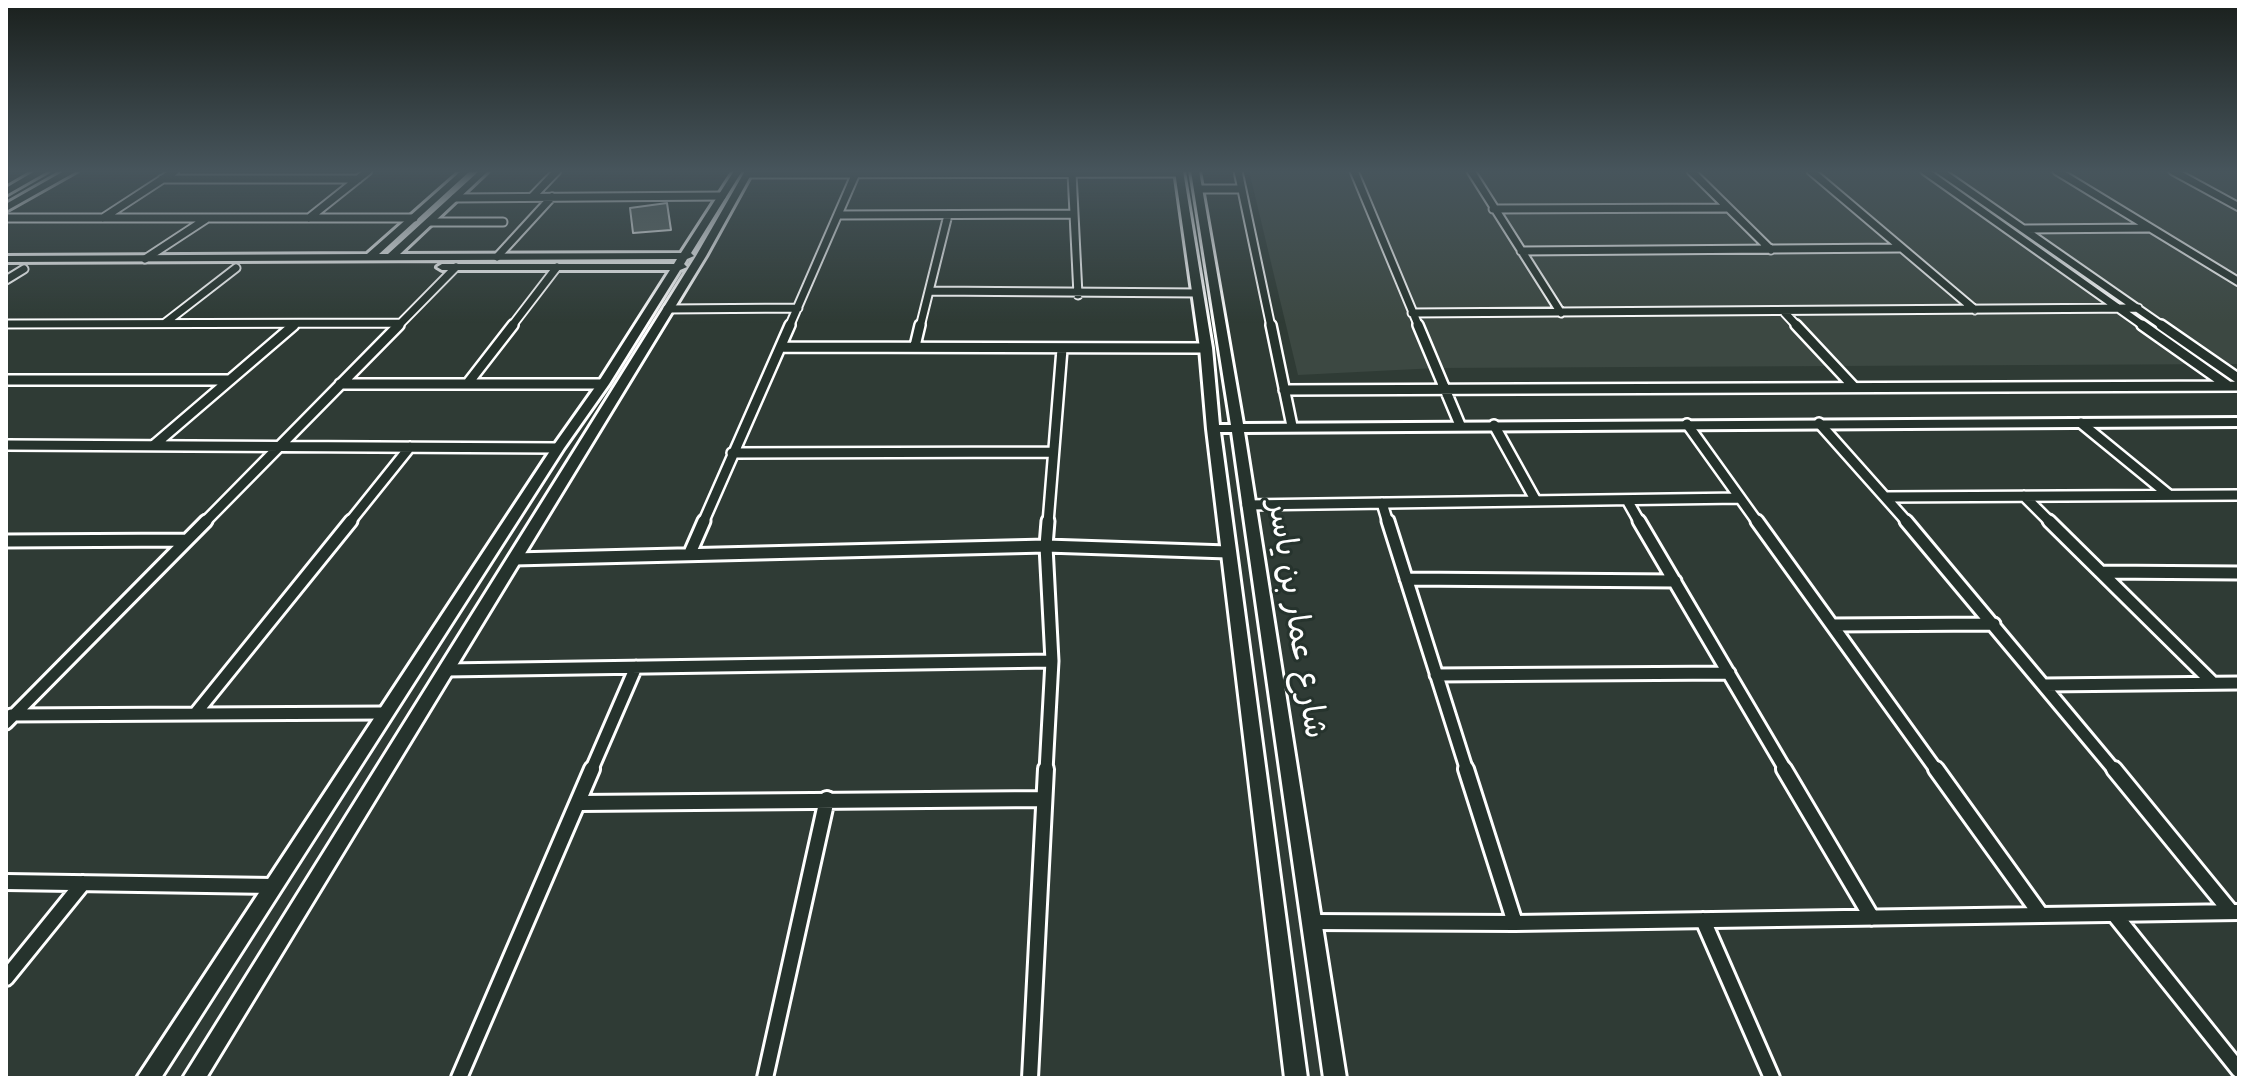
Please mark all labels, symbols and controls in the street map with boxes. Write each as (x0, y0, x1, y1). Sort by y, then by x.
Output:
street label: شارع عمار بن ياسر (1255, 498, 1331, 742)

